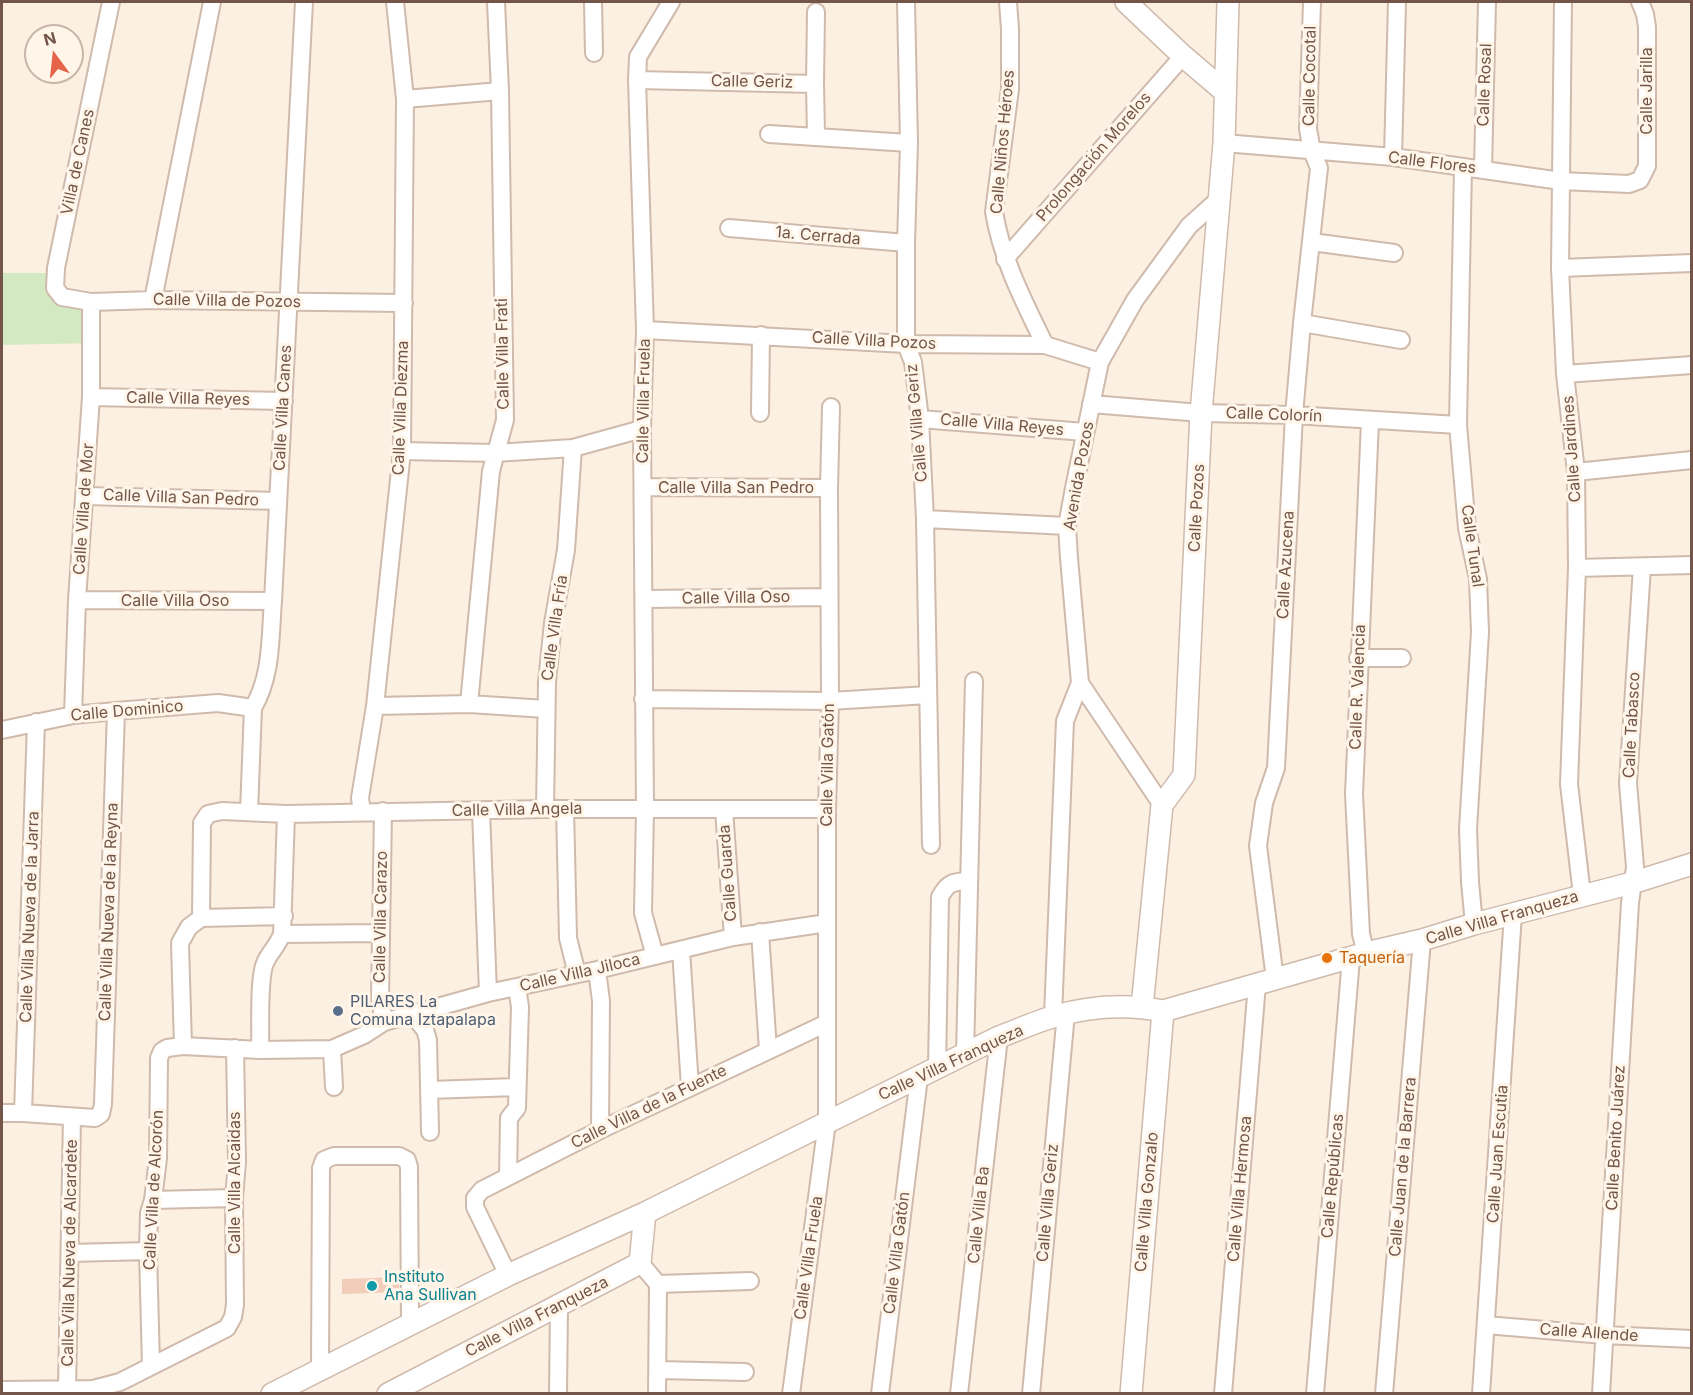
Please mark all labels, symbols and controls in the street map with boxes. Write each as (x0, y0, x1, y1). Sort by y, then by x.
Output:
north arrow (24, 24, 84, 84)
street label: Calle Cocotal (1300, 26, 1320, 126)
text: N (41, 27, 58, 50)
street label: Calle Rosal (1474, 43, 1496, 127)
street label: Calle Jarilla (1637, 47, 1657, 135)
street label: Calle Niños Héroes (987, 69, 1019, 215)
street label: Calle Geriz (711, 72, 793, 92)
street label: Prolongación Morelos (1033, 88, 1155, 226)
street label: Villa de Canes (57, 107, 99, 217)
street label: Calle Flores (1387, 148, 1477, 178)
street label: 1a. Cerrada (774, 223, 862, 249)
street label: Calle Villa de Pozos (153, 290, 301, 312)
street label: Calle Villa Frati (492, 298, 514, 410)
street label: Calle Villa Pozos (811, 328, 937, 354)
street label: Calle Villa Fruela (633, 338, 655, 464)
street label: Calle Villa Diezma (389, 340, 413, 476)
street label: Calle Villa Canes (270, 344, 296, 472)
street label: Calle Villa Geriz (902, 363, 932, 483)
street label: Calle Villa Reyes (126, 388, 250, 410)
street label: Calle Jardines (1559, 395, 1585, 503)
street label: Calle Colorín (1225, 404, 1323, 426)
street label: Calle Villa Reyes (939, 410, 1065, 440)
street label: Avenida Pozos (1060, 420, 1098, 532)
street label: Calle Villa de Mor (70, 442, 98, 576)
street label: Calle Pozos (1185, 463, 1209, 553)
street label: Calle Villa San Pedro (658, 478, 814, 498)
street label: Calle Villa San Pedro (103, 486, 259, 510)
street label: Calle Tunal (1457, 503, 1487, 589)
street label: Calle Azucena (1274, 510, 1298, 620)
street label: Calle Villa Fría (538, 574, 572, 682)
street label: Calle Villa Oso (682, 587, 790, 609)
street label: Calle Villa Oso (121, 591, 229, 611)
street label: Calle R. Valencia (1346, 624, 1370, 750)
street label: Calle Tabasco (1620, 671, 1644, 779)
street label: Calle Dominico (70, 696, 184, 726)
street label: Calle Villa Gatón (817, 703, 839, 827)
street label: Calle Villa Angela (451, 799, 583, 821)
street label: Calle Villa Nueva de la Reyna (96, 802, 122, 1022)
street label: Calle Villa Nueva de la Jarra (17, 811, 43, 1023)
street label: Calle Guarda (715, 824, 741, 922)
street label: Calle Villa Carazo (370, 851, 392, 983)
street label: Calle Villa Franqueza (1423, 887, 1581, 949)
place label: Taquería (1339, 948, 1405, 968)
street label: Calle Villa Jiloca (518, 950, 642, 996)
marker: Taquería (1320, 951, 1334, 965)
place label: PILARES La Comuna Iztapalapa (350, 992, 496, 1030)
marker: PILARES La Comuna Iztapalapa (331, 1004, 345, 1018)
street label: Calle Villa Franqueza (875, 1021, 1027, 1105)
street label: Calle Villa de la Fuente (568, 1061, 730, 1153)
street label: Calle Benito Juárez (1603, 1065, 1629, 1211)
street label: Calle Juan de la Barrera (1386, 1076, 1420, 1258)
street label: Calle Juan Escutia (1484, 1084, 1512, 1224)
street label: Calle Villa de Alcorón (140, 1109, 168, 1271)
street label: Calle Villa Alcaidas (225, 1112, 245, 1254)
street label: Calle Repúblicas (1318, 1113, 1348, 1239)
street label: Calle Villa Hermosa (1224, 1115, 1256, 1263)
street label: Calle Villa Gonzalo (1131, 1131, 1163, 1273)
street label: Calle Villa Nueva de Alcardete (58, 1139, 82, 1367)
street label: Calle Villa Geriz (1033, 1143, 1063, 1263)
street label: Calle Villa Ba (964, 1165, 994, 1265)
street label: Calle Villa Gatón (880, 1191, 914, 1315)
street label: Calle Villa Fruela (791, 1195, 827, 1321)
place label: Instituto Ana Sullivan (384, 1267, 477, 1305)
street label: Calle Villa Franqueza (462, 1273, 612, 1361)
marker: Instituto Ana Sullivan (365, 1279, 379, 1293)
street label: Calle Allende (1539, 1320, 1639, 1346)

